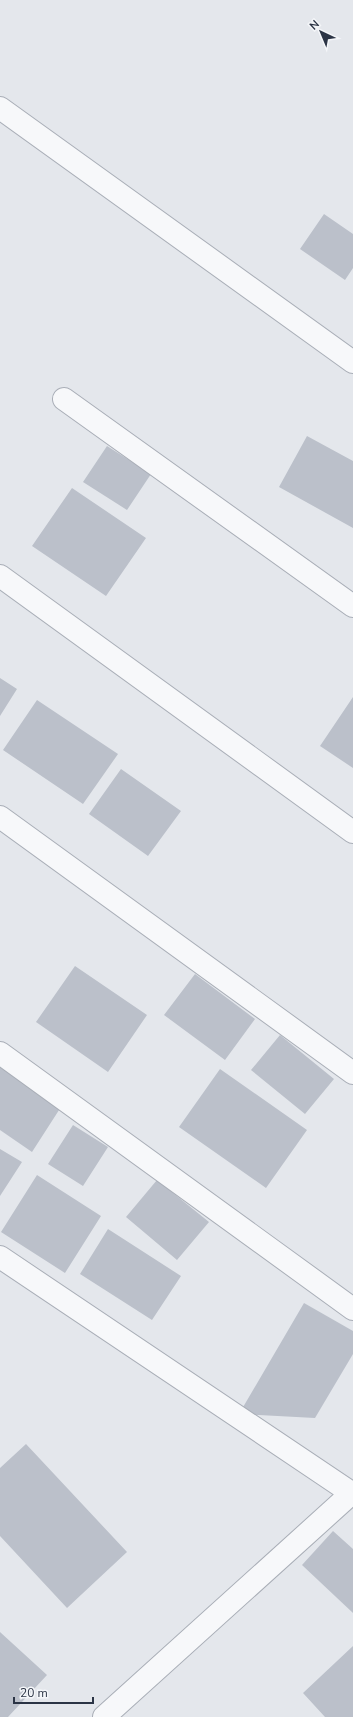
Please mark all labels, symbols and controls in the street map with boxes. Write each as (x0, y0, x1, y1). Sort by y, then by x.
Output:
north arrow (301, 12, 341, 52)
text: N (306, 17, 323, 33)
scale bar (14, 1679, 93, 1705)
text: 20 m (20, 1685, 48, 1701)

